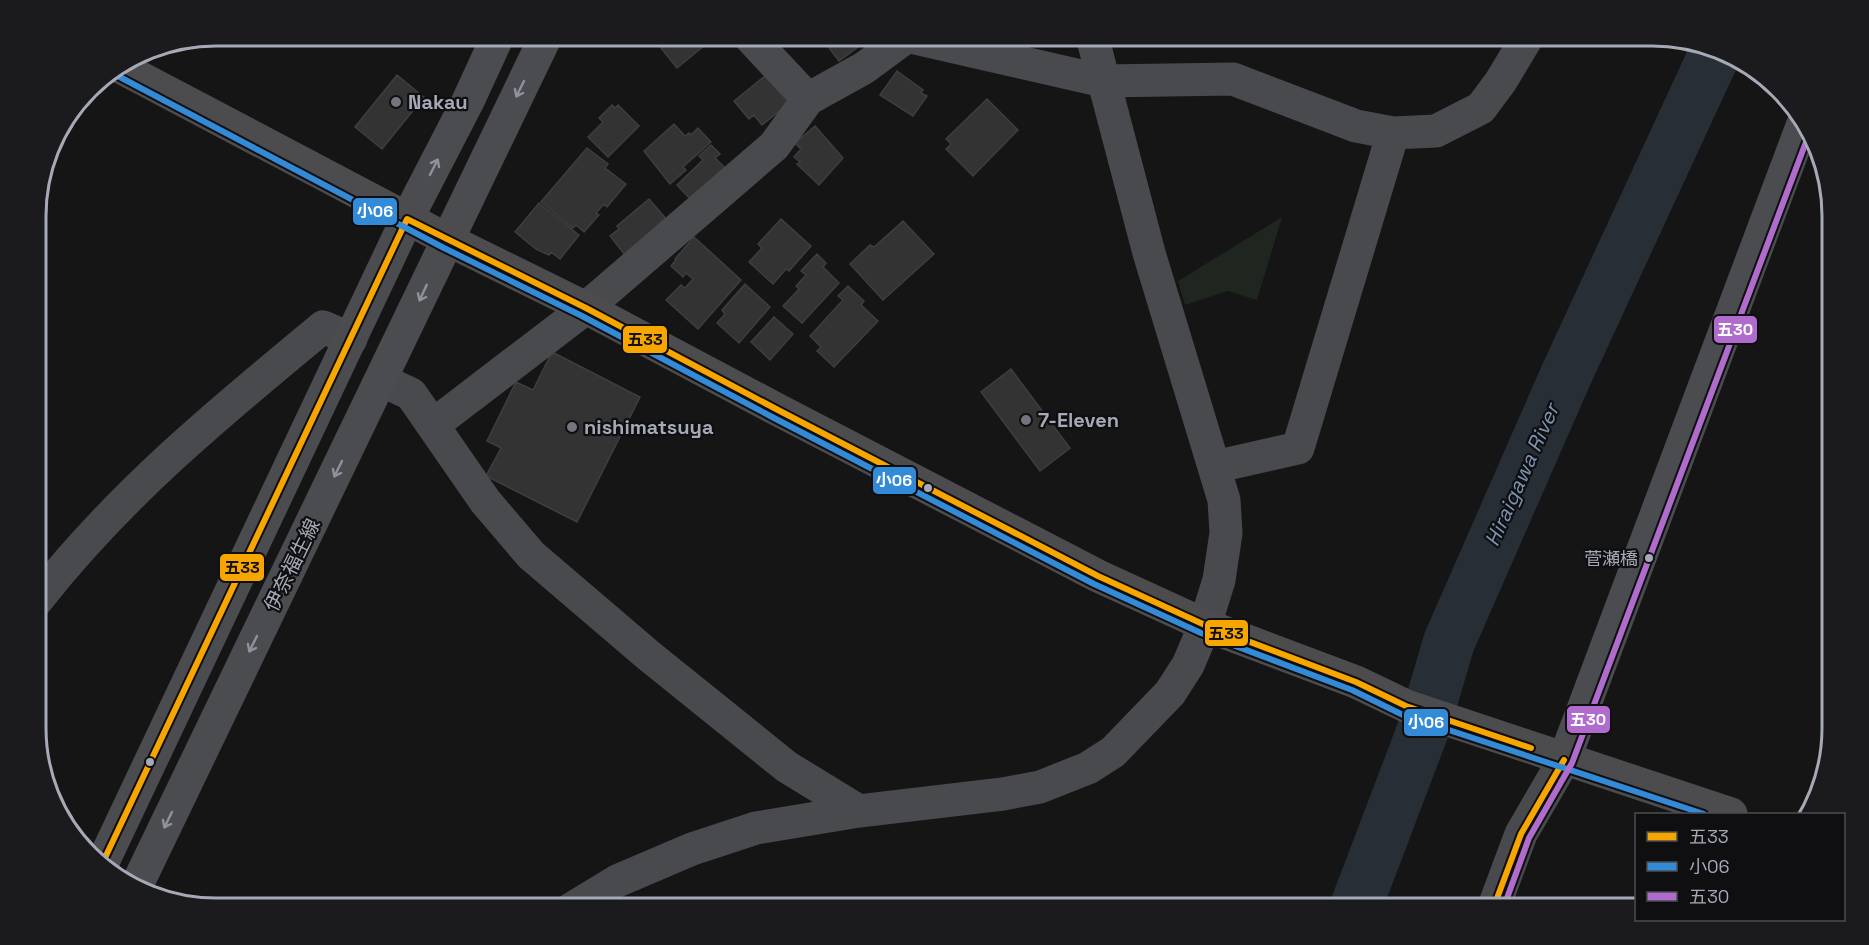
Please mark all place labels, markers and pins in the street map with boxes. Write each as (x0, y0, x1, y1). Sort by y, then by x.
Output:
place label: Nakau (408, 89, 468, 115)
marker: Nakau (389, 95, 403, 109)
place label: 7-Eleven (1038, 407, 1119, 433)
marker: 7-Eleven (1019, 413, 1033, 427)
place label: nishimatsuya (584, 414, 714, 440)
marker: nishimatsuya (565, 420, 579, 434)
unlabelled marker (922, 482, 934, 494)
place label: 菅瀬橋 (1584, 547, 1638, 570)
marker: 菅瀬橋 (1643, 552, 1655, 564)
unlabelled marker (144, 756, 156, 768)

